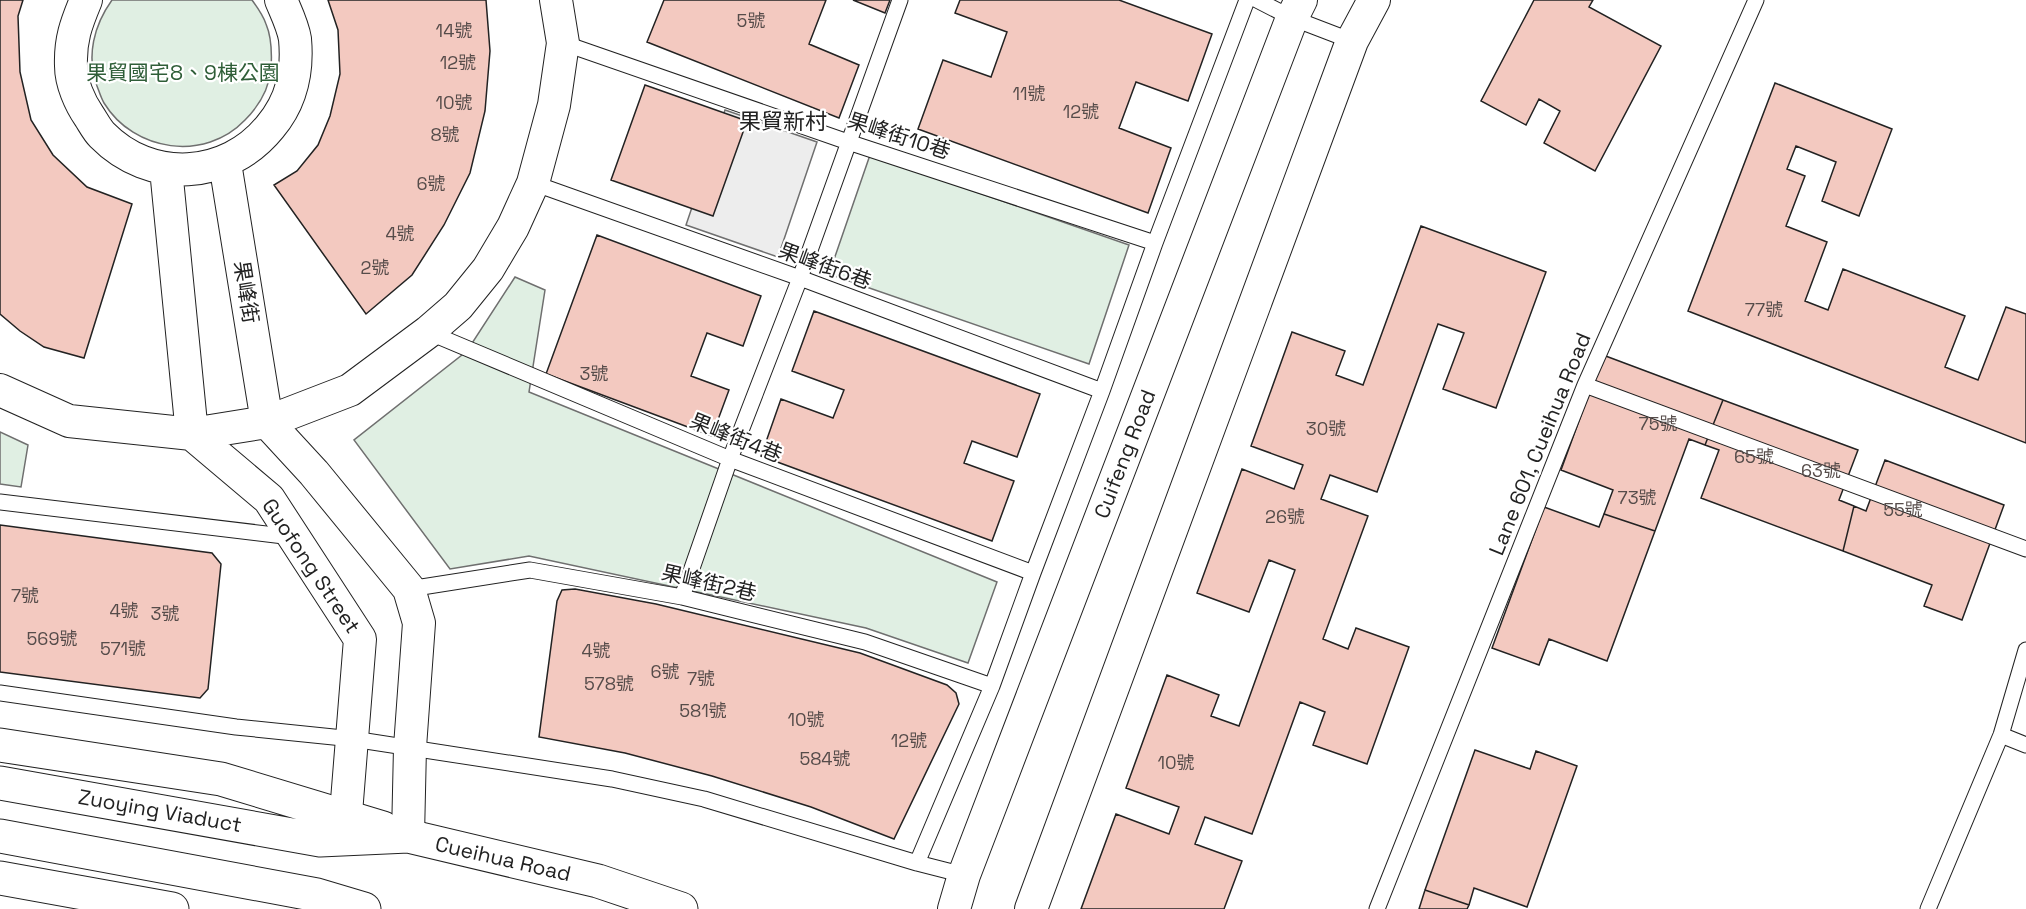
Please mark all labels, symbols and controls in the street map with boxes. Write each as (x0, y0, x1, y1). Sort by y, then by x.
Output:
house number: 5號 (737, 9, 765, 32)
house number: 14號 (436, 19, 472, 42)
house number: 12號 (440, 51, 476, 74)
park label: 果貿國宅8、9棟公園 (86, 59, 280, 86)
house number: 11號 (1012, 82, 1046, 105)
house number: 10號 (435, 91, 473, 114)
house number: 12號 (1063, 100, 1099, 123)
street label: 果峰街10巷 (844, 106, 954, 165)
district label: 果貿新村 (739, 107, 827, 135)
house number: 8號 (430, 123, 460, 146)
house number: 6號 (416, 172, 446, 195)
house number: 4號 (385, 222, 415, 245)
street label: 果峰街6巷 (775, 236, 875, 295)
house number: 2號 (361, 256, 389, 279)
street label: 果峰街 (228, 259, 265, 325)
house number: 77號 (1745, 298, 1783, 321)
street label: Lane 601, Cueihua Road (1482, 329, 1597, 559)
house number: 3號 (580, 362, 608, 385)
street label: Cuifeng Road (1088, 385, 1162, 522)
street label: 果峰街4巷 (686, 407, 786, 468)
house number: 75號 (1639, 412, 1677, 435)
house number: 30號 (1306, 417, 1346, 440)
house number: 65號 (1734, 445, 1774, 468)
house number: 63號 (1801, 459, 1841, 482)
house number: 73號 (1617, 486, 1657, 509)
street label: Guofong Street (256, 493, 366, 638)
house number: 55號 (1883, 498, 1923, 521)
house number: 26號 (1265, 505, 1305, 528)
street label: 果峰街2巷 (659, 558, 759, 607)
house number: 7號 (11, 584, 39, 607)
house number: 4號 (109, 599, 139, 622)
house number: 3號 (151, 602, 179, 625)
house number: 569號 (27, 627, 77, 650)
house number: 571號 (100, 637, 146, 660)
house number: 4號 (581, 639, 611, 662)
house number: 6號 (650, 660, 680, 683)
house number: 7號 (687, 667, 715, 690)
house number: 578號 (584, 672, 634, 695)
house number: 581號 (679, 699, 727, 722)
house number: 10號 (787, 708, 825, 731)
house number: 12號 (891, 729, 927, 752)
house number: 584號 (799, 747, 851, 770)
house number: 10號 (1157, 751, 1195, 774)
street label: Zuoying Viaduct (76, 783, 244, 838)
street label: Cueihua Road (433, 830, 574, 887)

